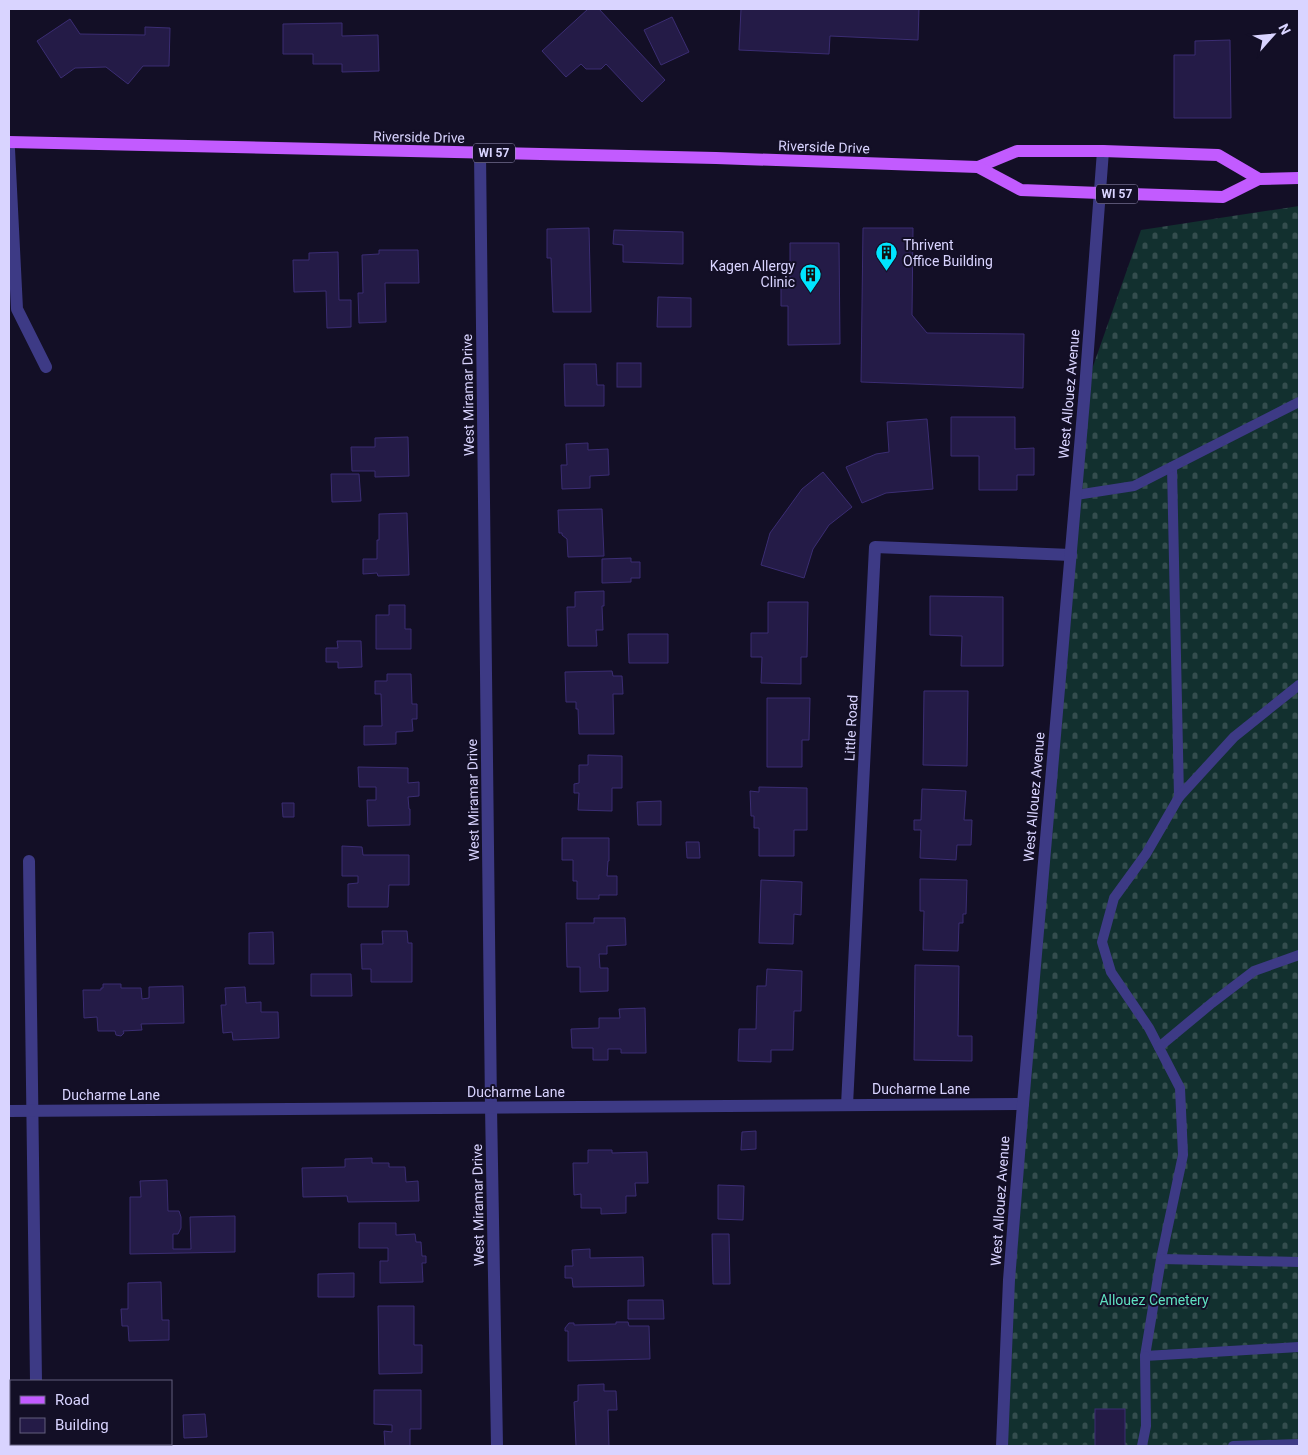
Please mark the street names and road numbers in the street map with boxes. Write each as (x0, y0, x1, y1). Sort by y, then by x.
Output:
street label: Riverside Drive (373, 128, 465, 146)
street label: Riverside Drive (778, 137, 870, 157)
road number: WI 57 (473, 144, 515, 162)
road number: WI 57 (1096, 184, 1138, 203)
street label: West Allouez Avenue (1055, 328, 1083, 460)
street label: West Miramar Drive (459, 334, 477, 456)
street label: Little Road (841, 694, 861, 762)
street label: West Allouez Avenue (1020, 731, 1048, 863)
street label: West Miramar Drive (464, 739, 482, 861)
street label: Ducharme Lane (872, 1081, 970, 1097)
street label: Ducharme Lane (467, 1084, 565, 1100)
street label: Ducharme Lane (62, 1087, 160, 1103)
street label: West Allouez Avenue (987, 1136, 1013, 1266)
street label: West Miramar Drive (469, 1144, 487, 1266)

